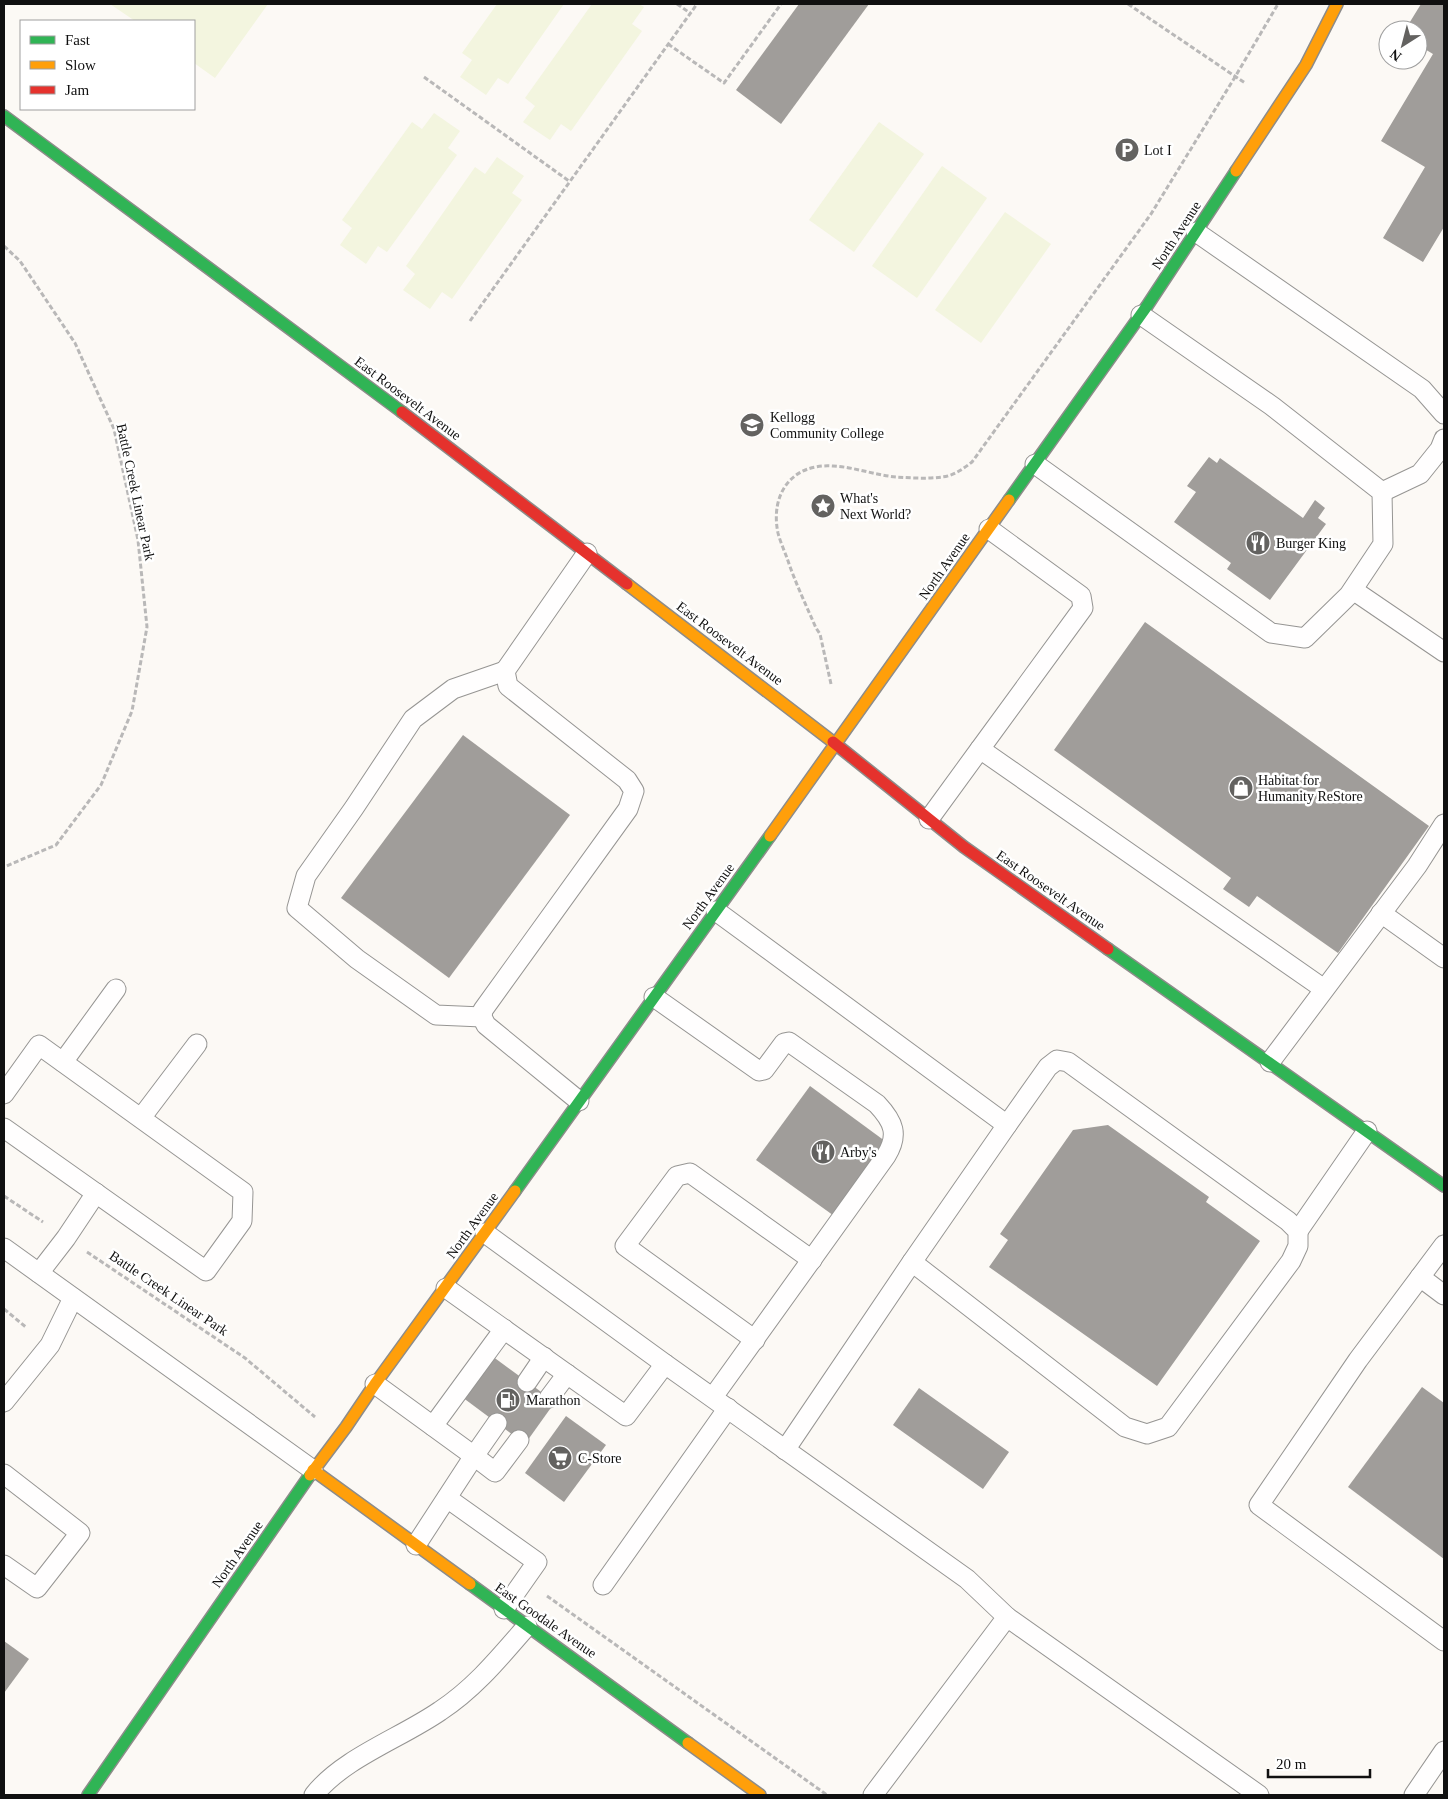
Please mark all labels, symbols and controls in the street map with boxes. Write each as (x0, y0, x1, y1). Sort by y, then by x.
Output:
legend (20, 20, 195, 110)
north arrow (1378, 20, 1428, 70)
text: Fast (65, 32, 91, 48)
text: N (1387, 46, 1404, 64)
text: Slow (65, 57, 96, 73)
text: Jam (65, 82, 89, 98)
parking icon: Lot I (1114, 137, 1140, 163)
place label: Lot I (1144, 143, 1172, 158)
street label: North Avenue (1149, 199, 1204, 272)
street label: East Roosevelt Avenue (352, 354, 464, 443)
place label: Kellogg Community College (770, 410, 884, 441)
school or university icon: Kellogg Community College (739, 412, 765, 438)
street label: Battle Creek Linear Park (114, 422, 157, 562)
place label: What's Next World? (840, 491, 911, 522)
place icon: What's Next World? (810, 493, 836, 519)
street label: North Avenue (916, 530, 973, 602)
restaurant icon: Burger King (1245, 530, 1271, 556)
place label: Burger King (1276, 536, 1346, 551)
street label: East Roosevelt Avenue (674, 599, 786, 688)
place label: Habitat for Humanity ReStore (1258, 773, 1363, 804)
shop icon: Habitat for Humanity ReStore (1228, 775, 1254, 801)
street label: East Roosevelt Avenue (994, 847, 1108, 933)
street label: North Avenue (679, 860, 737, 932)
restaurant icon: Arby's (810, 1139, 836, 1165)
place label: Arby's (840, 1145, 877, 1160)
street label: North Avenue (443, 1189, 501, 1261)
street label: Battle Creek Linear Park (107, 1248, 231, 1339)
fuel station icon: Marathon (495, 1387, 521, 1413)
place label: Marathon (526, 1393, 580, 1408)
supermarket icon: C-Store (547, 1445, 573, 1471)
place label: C-Store (578, 1451, 622, 1466)
street label: North Avenue (209, 1518, 266, 1590)
street label: East Goodale Avenue (492, 1580, 599, 1661)
scale bar (1268, 1746, 1370, 1778)
text: 20 m (1276, 1756, 1307, 1772)

